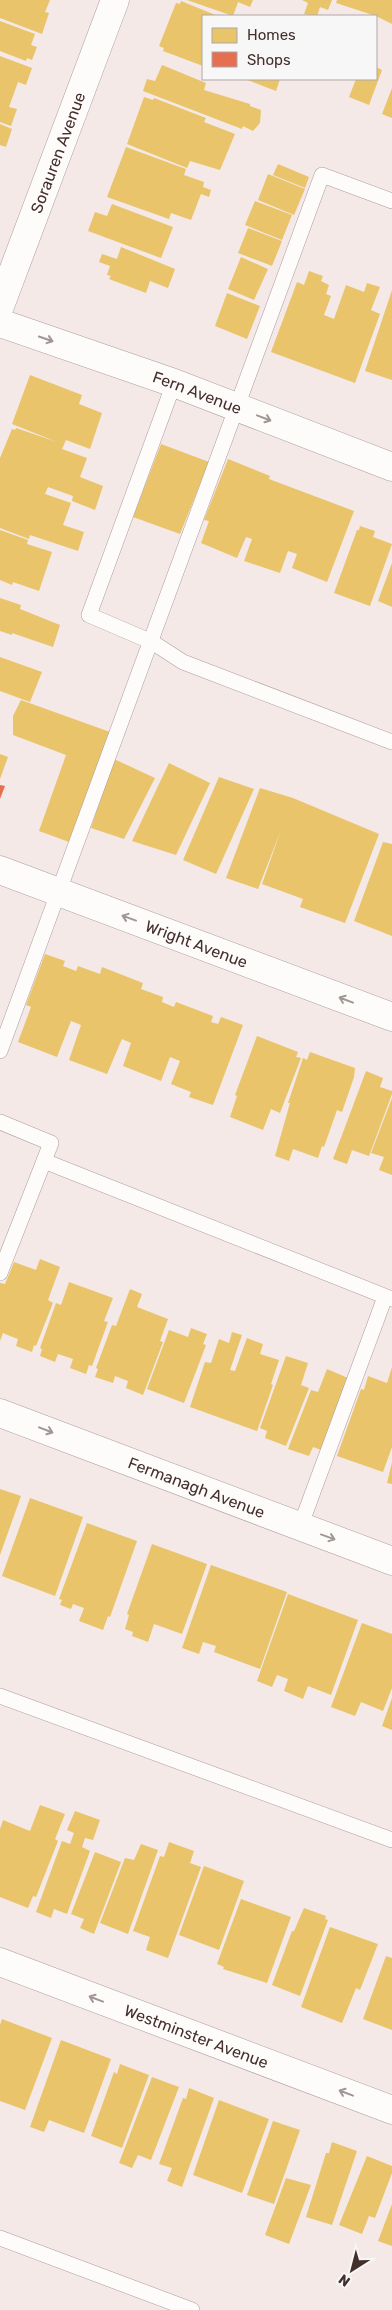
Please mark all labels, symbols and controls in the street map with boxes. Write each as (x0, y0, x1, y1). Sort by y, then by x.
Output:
legend (202, 15, 377, 80)
text: Homes (247, 26, 296, 44)
text: Shops (247, 51, 291, 69)
street label: Sorauren Avenue (27, 89, 90, 216)
one-way arrow (38, 334, 54, 344)
street label: Fern Avenue (150, 367, 244, 418)
one-way arrow (256, 414, 272, 423)
one-way arrow (122, 913, 137, 922)
street label: Wright Avenue (143, 916, 250, 972)
one-way arrow (339, 995, 355, 1004)
one-way arrow (37, 1426, 53, 1435)
street label: Fermanagh Avenue (125, 1453, 267, 1522)
one-way arrow (320, 1533, 336, 1542)
one-way arrow (89, 1993, 104, 2003)
street label: Westminster Avenue (122, 2001, 271, 2072)
one-way arrow (339, 2088, 355, 2097)
north arrow (327, 2245, 377, 2295)
text: N (336, 2270, 354, 2290)

